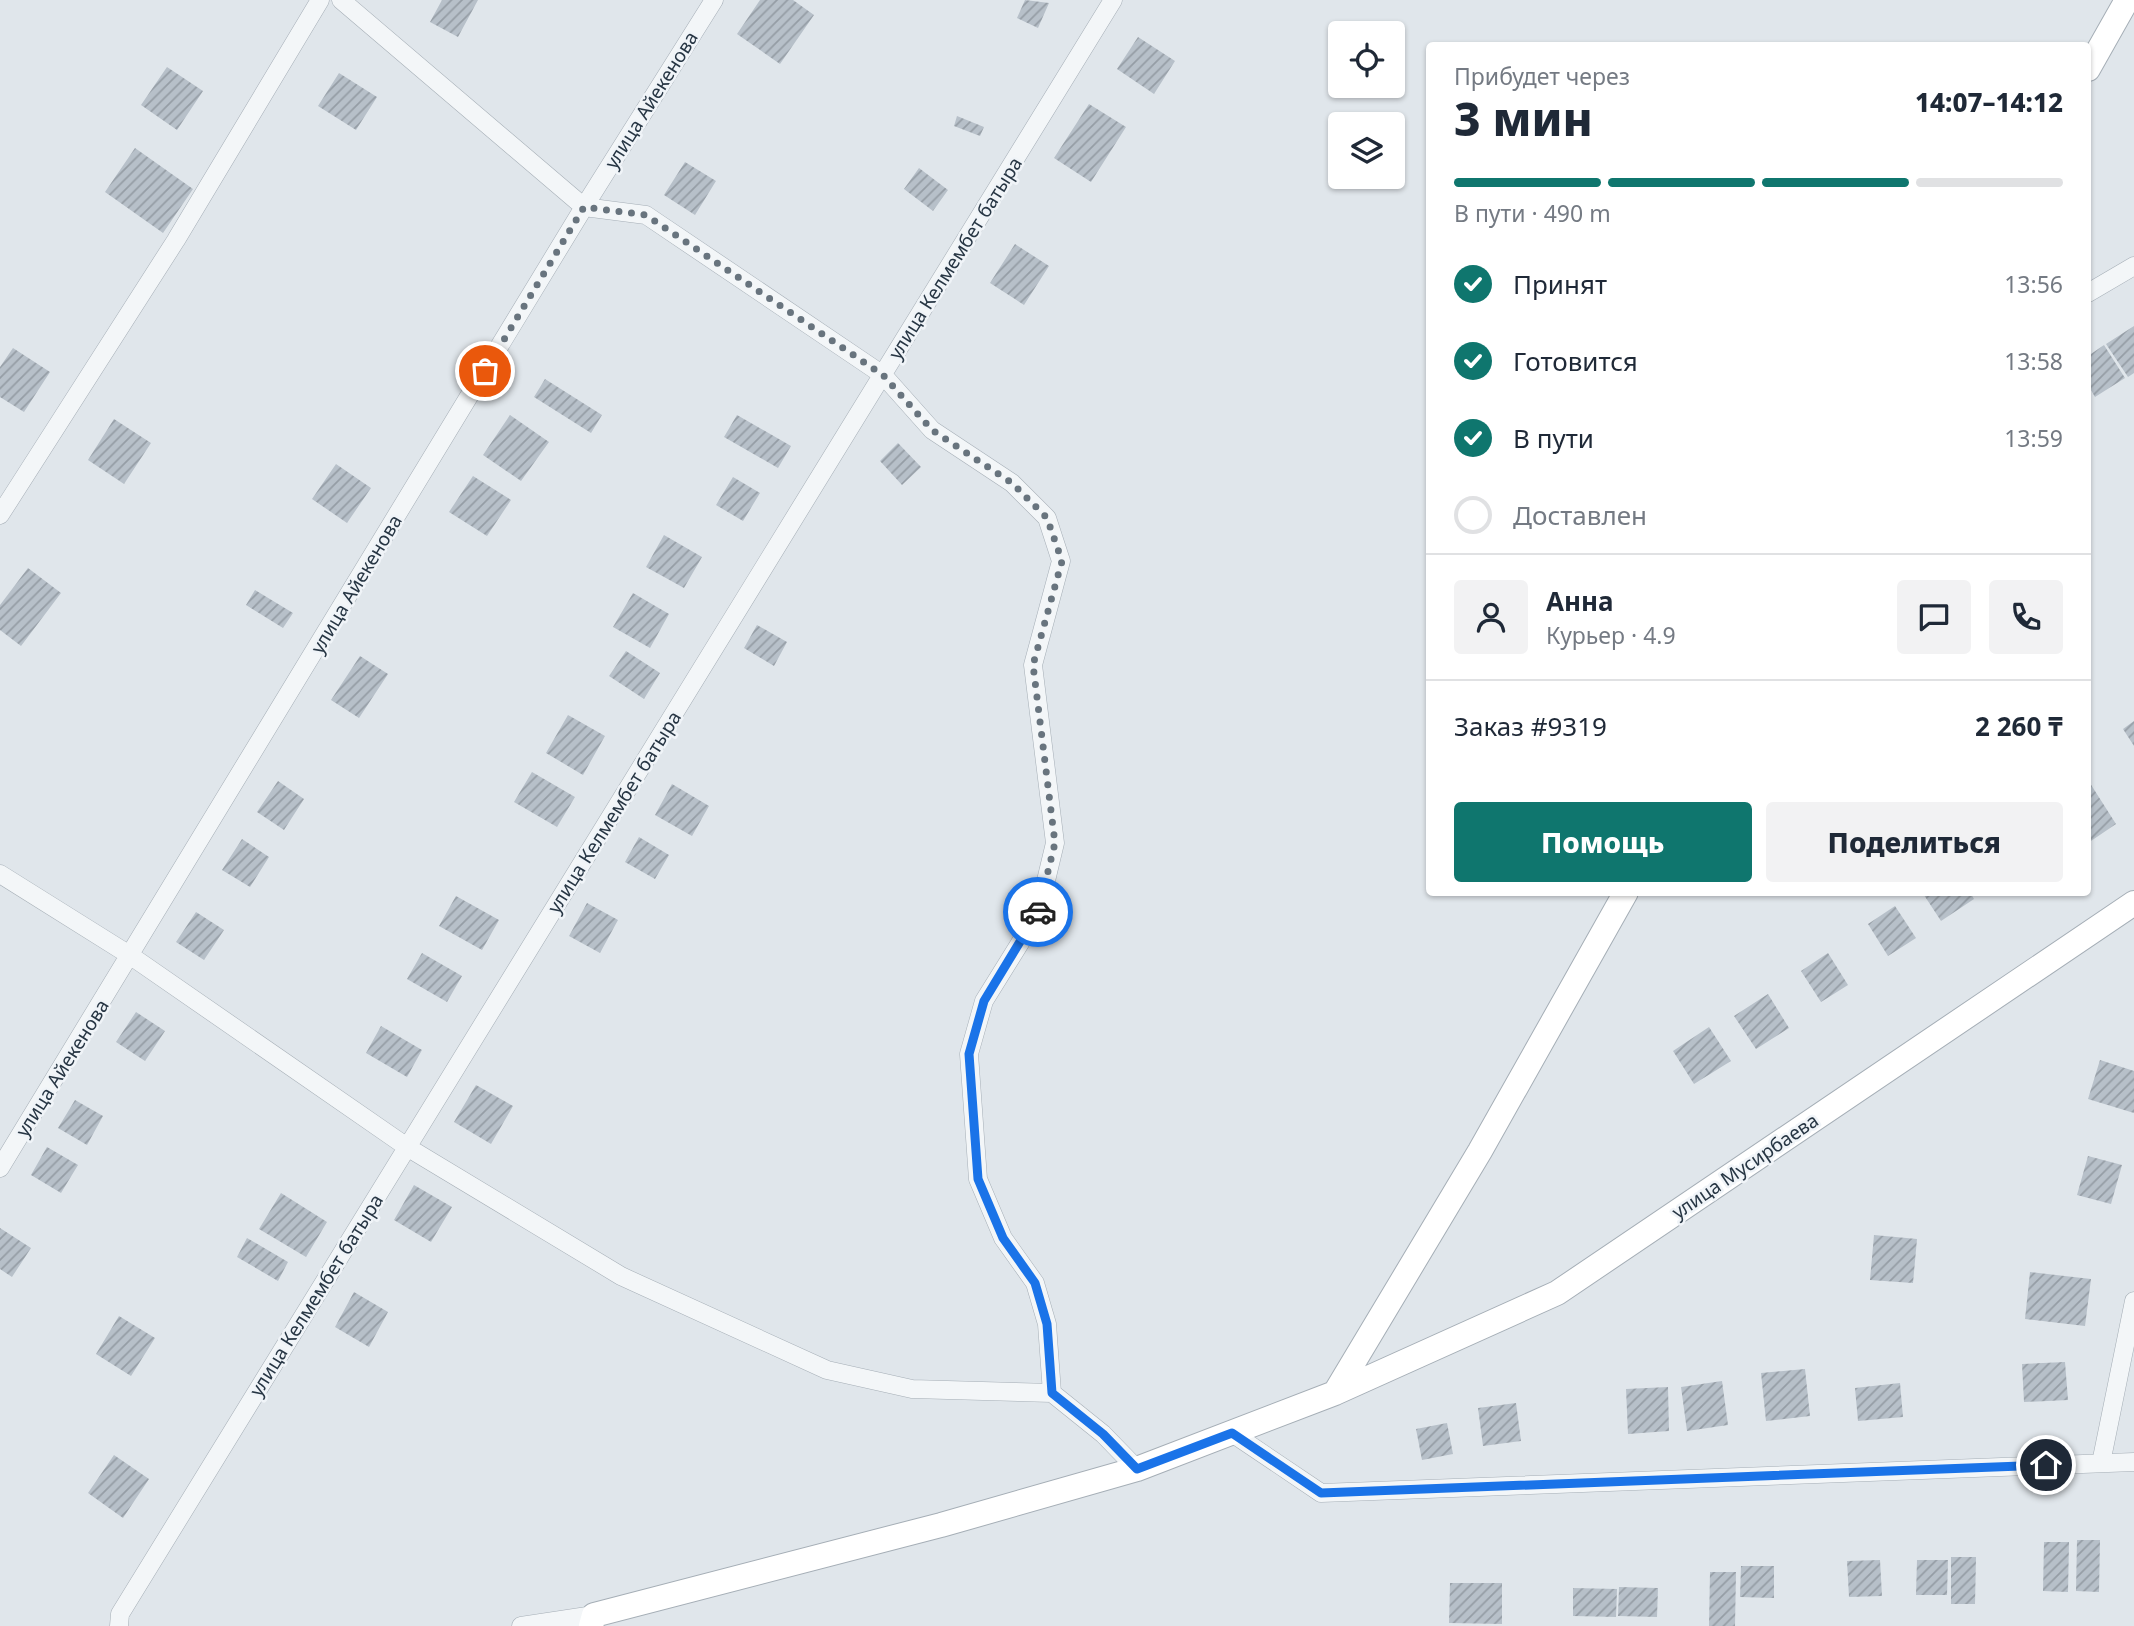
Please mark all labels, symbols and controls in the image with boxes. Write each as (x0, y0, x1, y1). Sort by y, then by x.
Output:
map controls (1328, 21, 1405, 189)
button: locate (1328, 21, 1405, 98)
street label: улица Айекенова (598, 26, 704, 174)
text: Прибудет через (1454, 60, 1630, 92)
text: 14:07–14:12 (1915, 84, 2063, 120)
text: 3 мин (1454, 87, 1593, 149)
button: layers (1328, 112, 1405, 189)
street label: улица Келмембет батыра (882, 152, 1028, 364)
text: В пути · 490 m (1454, 197, 1611, 229)
icon: check (1454, 265, 1492, 303)
text: Принят (1513, 266, 1607, 302)
text: 13:56 (2004, 268, 2063, 300)
pin (455, 341, 515, 401)
icon: check (1454, 342, 1492, 380)
text: Готовится (1513, 343, 1638, 379)
text: 13:58 (2004, 345, 2063, 377)
icon: bag (466, 352, 504, 390)
icon: check (1454, 419, 1492, 457)
text: В пути (1513, 420, 1594, 456)
text: 13:59 (2004, 422, 2063, 454)
text: Доставлен (1513, 497, 1647, 533)
street label: улица Айекенова (304, 510, 408, 658)
button: person (1454, 580, 1528, 654)
button: chat (1897, 580, 1971, 654)
button: phone (1989, 580, 2063, 654)
text: Анна (1546, 583, 1614, 619)
text: Курьер · 4.9 (1546, 619, 1676, 651)
street label: улица Келмембет батыра (541, 706, 687, 918)
text: Заказ #9319 (1454, 708, 1607, 744)
text: 2 260 ₸ (1975, 708, 2063, 744)
button: Помощь (1454, 802, 1752, 882)
button: Поделиться (1766, 802, 2063, 882)
courier (1003, 877, 1073, 947)
icon: car (1019, 893, 1057, 931)
street label: улица Айекенова (9, 994, 115, 1142)
street label: улица Мусирбаева (1667, 1107, 1823, 1225)
street label: улица Келмембет батыра (243, 1189, 389, 1401)
pin (2016, 1435, 2076, 1495)
icon: home (2027, 1446, 2065, 1484)

